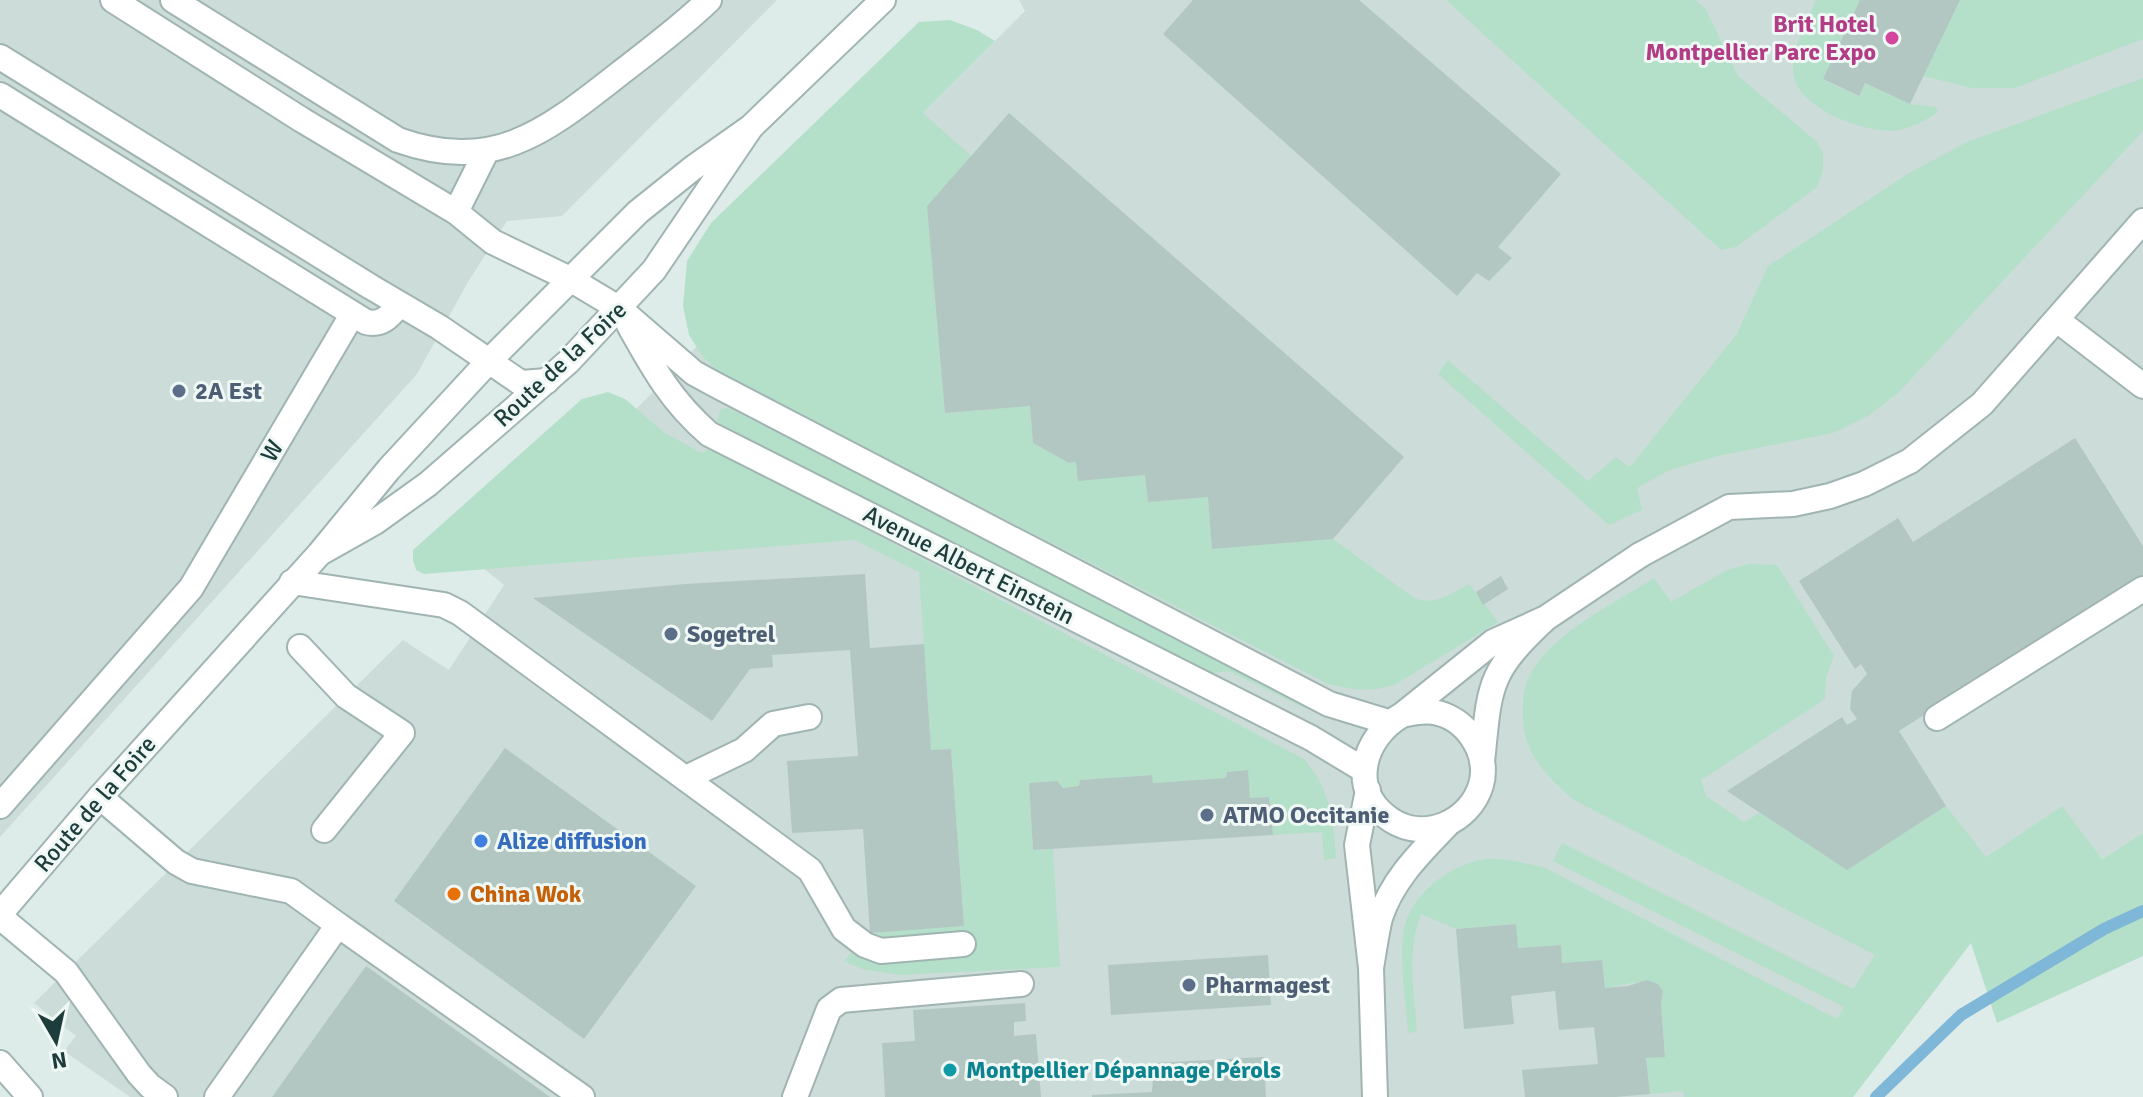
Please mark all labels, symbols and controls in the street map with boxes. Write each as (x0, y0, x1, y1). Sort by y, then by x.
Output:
place label: Brit Hotel Montpellier Parc Expo (1646, 9, 1876, 67)
marker: Brit Hotel Montpellier Parc Expo (1883, 29, 1901, 47)
street label: Route de la Foire (487, 295, 633, 433)
place label: 2A Est (195, 376, 262, 406)
marker: 2A Est (170, 382, 188, 400)
street label: W (254, 435, 290, 467)
street label: Avenue Albert Einstein (858, 499, 1080, 631)
place label: Sogetrel (687, 619, 776, 649)
marker: Sogetrel (662, 625, 680, 643)
street label: Route de la Foire (28, 730, 162, 878)
place label: ATMO Occitanie (1223, 800, 1390, 830)
marker: ATMO Occitanie (1198, 806, 1216, 824)
place label: Alize diffusion (497, 826, 647, 856)
marker: Alize diffusion (472, 832, 490, 850)
place label: China Wok (470, 879, 582, 909)
marker: China Wok (445, 885, 463, 903)
place label: Pharmagest (1205, 970, 1330, 1000)
marker: Pharmagest (1180, 976, 1198, 994)
north arrow (16, 1001, 96, 1081)
text: N (49, 1046, 69, 1075)
place label: Montpellier Dépannage Pérols (966, 1055, 1281, 1085)
marker: Montpellier Dépannage Pérols (941, 1061, 959, 1079)

